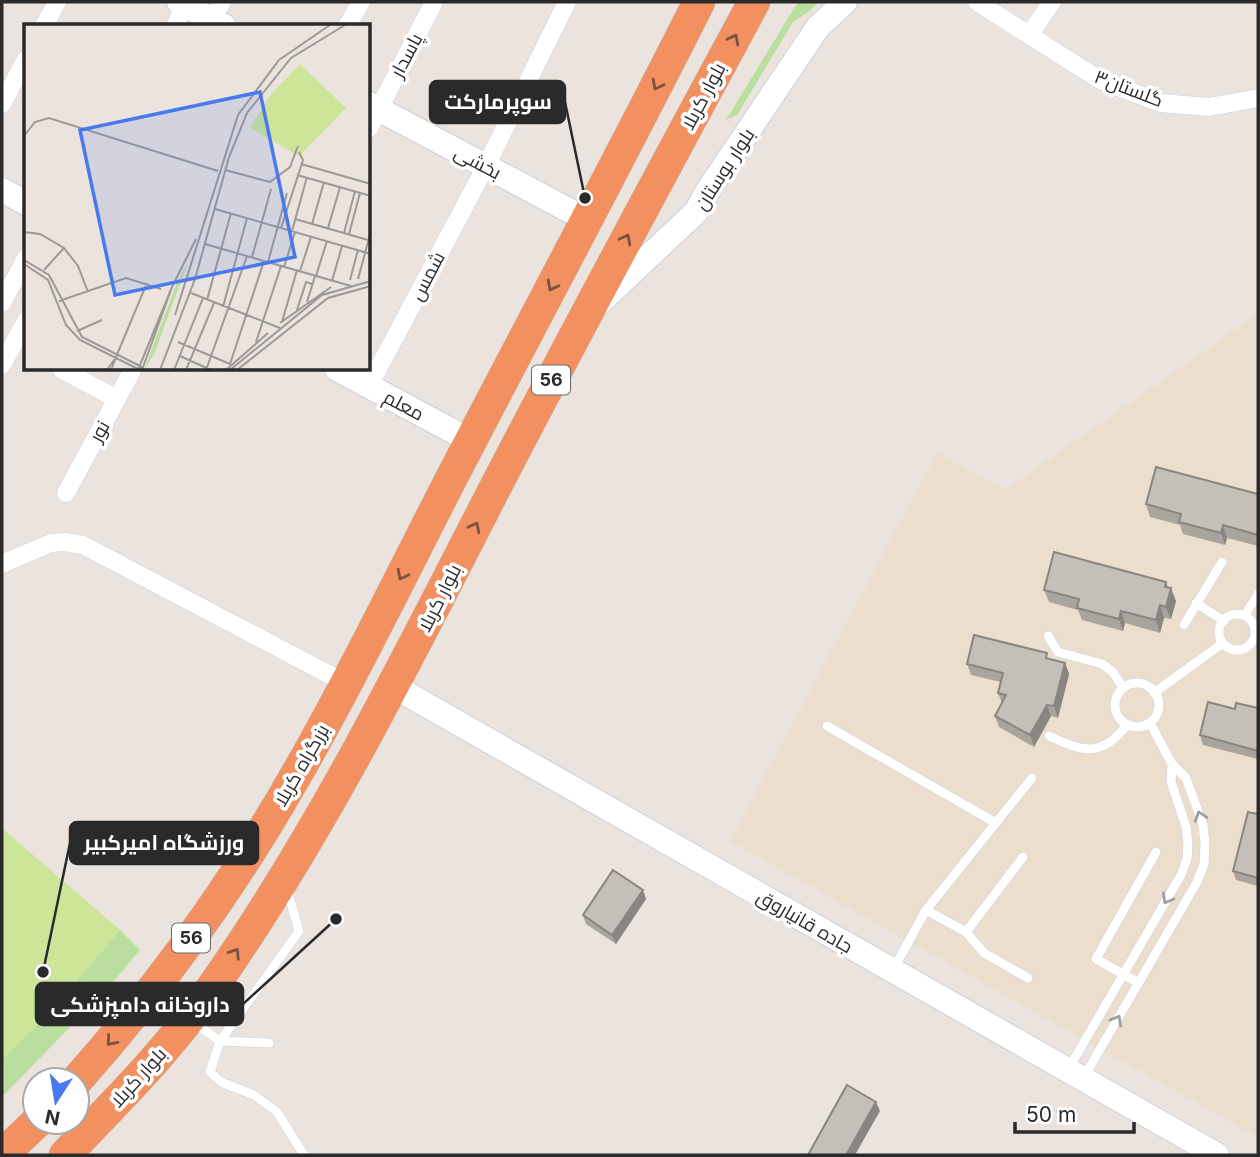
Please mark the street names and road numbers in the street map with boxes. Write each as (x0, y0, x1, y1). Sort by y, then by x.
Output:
street label: پاسدار (385, 29, 428, 83)
street label: بلوار کربلا (676, 59, 731, 134)
street label: گلستان۳ (1091, 65, 1166, 112)
street label: بلوار بوستان (689, 124, 759, 215)
street label: بخشی (450, 141, 505, 184)
street label: شمس (405, 248, 450, 305)
road number: 56 (532, 366, 570, 394)
street label: معلم (379, 385, 428, 427)
street label: نور (84, 416, 115, 447)
street label: بلوار کربلا (413, 561, 466, 636)
street label: بزرگراه کربلا (269, 720, 334, 811)
street label: جاده قانیاروق (752, 885, 857, 959)
road number: 56 (172, 923, 210, 953)
street label: بلوار کربلا (105, 1043, 171, 1112)

